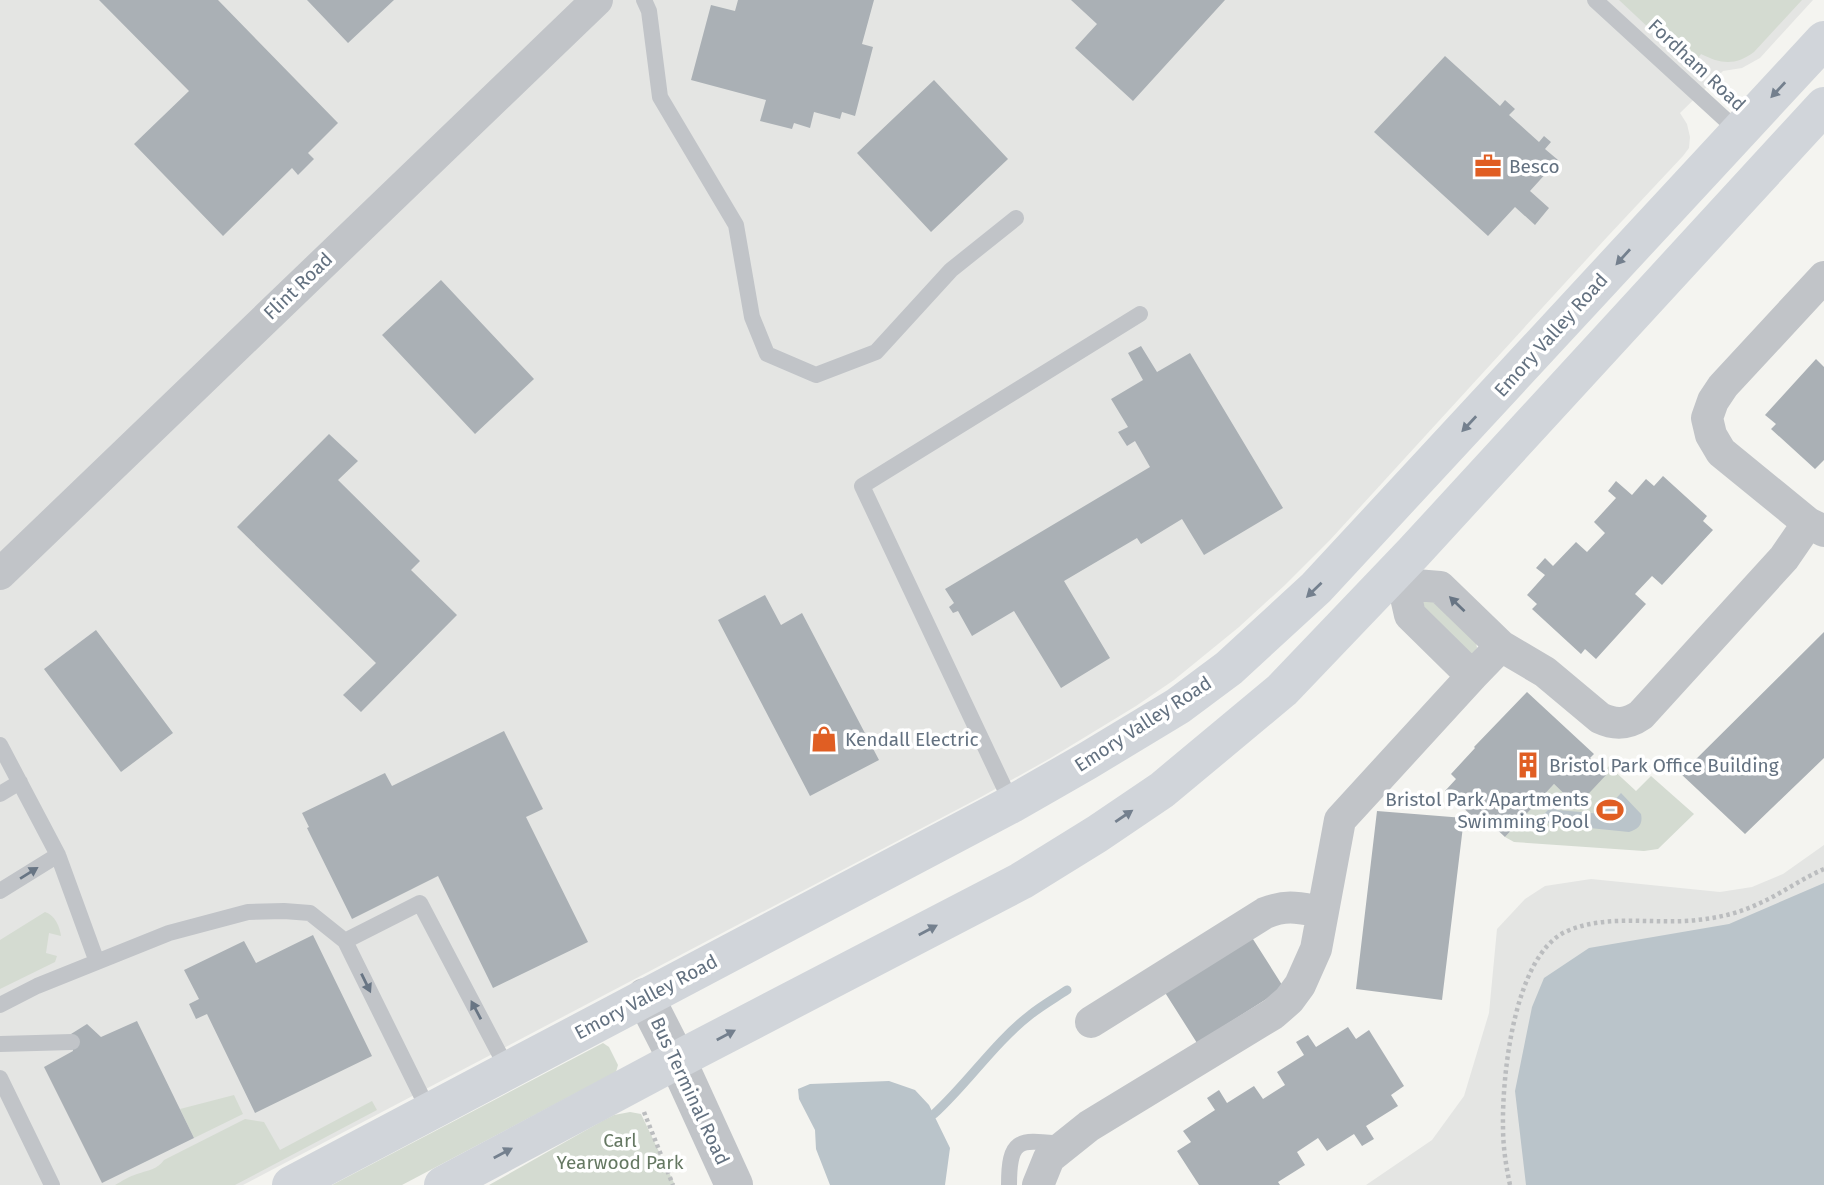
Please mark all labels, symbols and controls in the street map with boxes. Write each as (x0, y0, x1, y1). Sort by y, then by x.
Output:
street label: Fordham Road (1644, 14, 1750, 116)
one-way arrow (1770, 81, 1786, 98)
office icon: Besco (1473, 151, 1503, 181)
place label: Besco (1509, 155, 1560, 178)
street label: Flint Road (259, 248, 337, 324)
one-way arrow (1616, 248, 1631, 265)
street label: Emory Valley Road (1489, 268, 1613, 402)
one-way arrow (1462, 415, 1478, 432)
one-way arrow (1305, 582, 1322, 599)
one-way arrow (1449, 596, 1466, 612)
street label: Emory Valley Road (1070, 671, 1216, 777)
shop icon: Kendall Electric (809, 724, 839, 754)
place label: Kendall Electric (845, 728, 979, 751)
building icon: Bristol Park Office Building (1513, 750, 1543, 780)
place label: Bristol Park Office Building (1549, 754, 1779, 777)
place label: Bristol Park Apartments Swimming Pool (1385, 788, 1589, 833)
sports icon: Bristol Park Apartments Swimming Pool (1595, 795, 1625, 825)
one-way arrow (1115, 809, 1133, 823)
one-way arrow (19, 866, 39, 879)
one-way arrow (918, 924, 938, 936)
street label: Emory Valley Road (571, 950, 721, 1044)
one-way arrow (360, 973, 372, 993)
one-way arrow (471, 1000, 482, 1020)
street label: Bus Terminal Road (646, 1013, 734, 1169)
one-way arrow (716, 1029, 736, 1040)
park label: Carl Yearwood Park (557, 1129, 684, 1174)
one-way arrow (494, 1147, 513, 1159)

